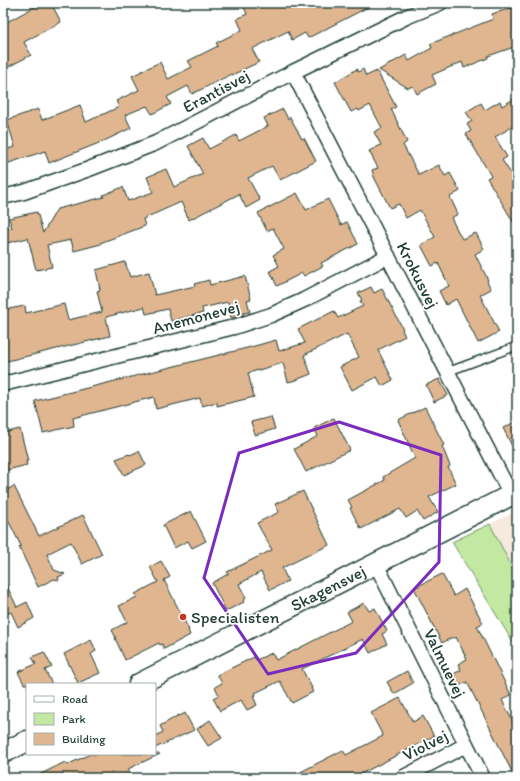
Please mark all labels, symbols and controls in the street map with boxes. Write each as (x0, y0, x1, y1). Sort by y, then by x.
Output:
street label: Erantisvej (179, 65, 253, 117)
street label: Krokusvej (393, 238, 443, 312)
street label: Anemonevej (150, 296, 242, 338)
street label: Skagensvej (287, 561, 369, 615)
place label: Specialisten (191, 607, 280, 627)
marker: Specialisten (178, 612, 188, 622)
street label: Valmuevej (420, 625, 470, 701)
legend (26, 683, 156, 755)
text: Road (62, 692, 88, 706)
text: Park (62, 712, 86, 726)
street label: Violvej (399, 725, 451, 765)
text: Building (62, 732, 106, 746)

